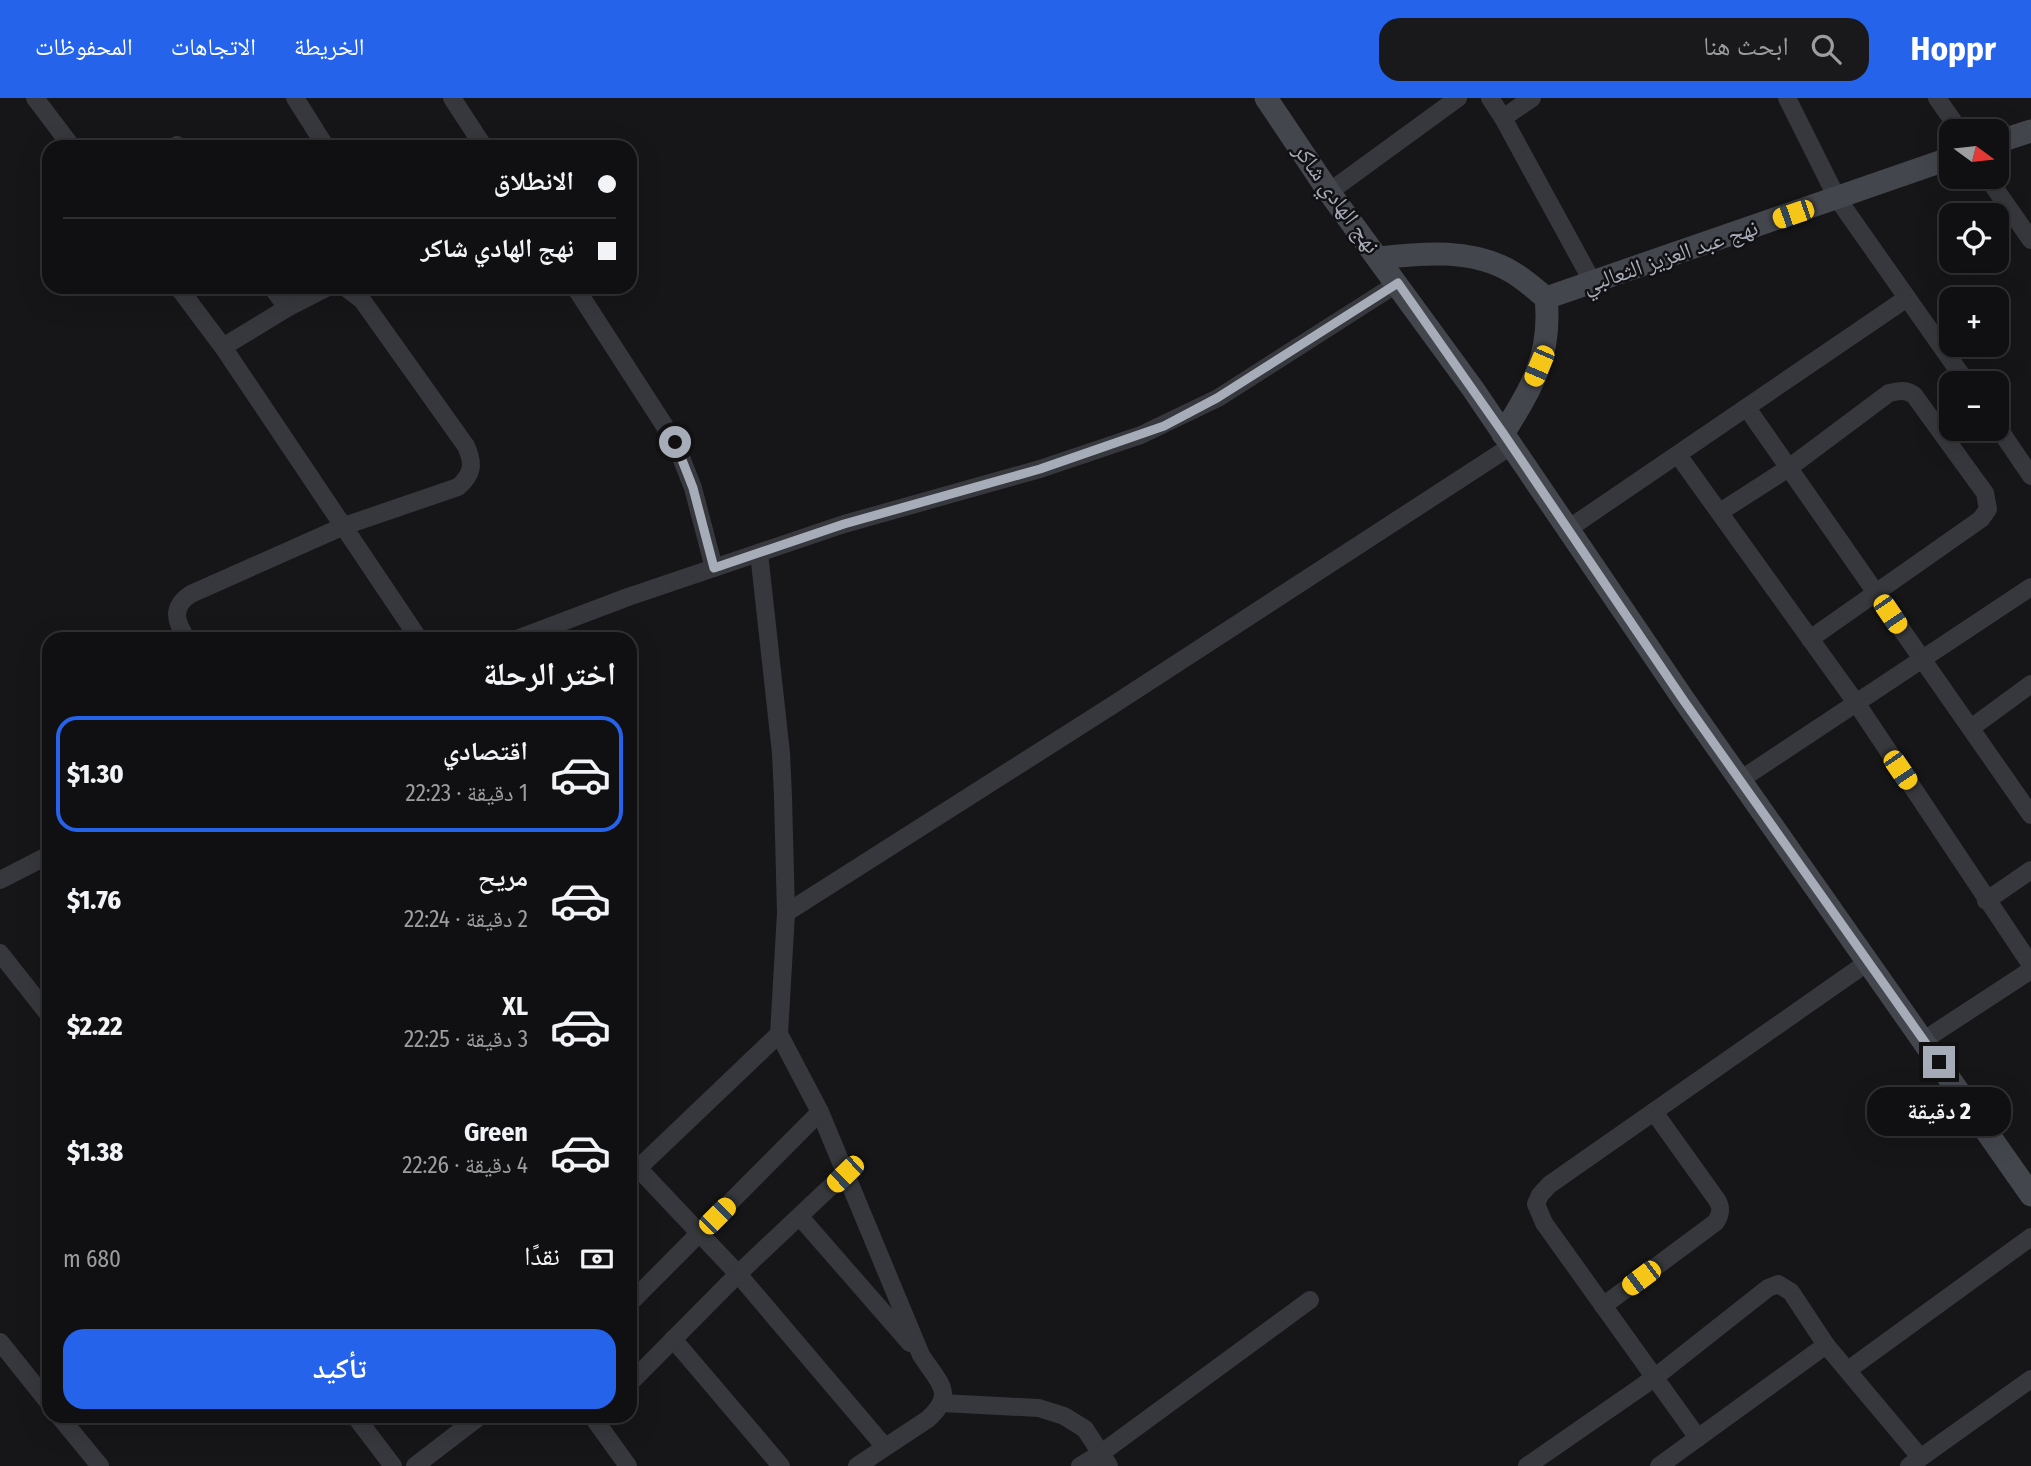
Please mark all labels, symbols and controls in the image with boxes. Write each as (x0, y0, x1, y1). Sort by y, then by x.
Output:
search box (1379, 18, 1869, 81)
text: Hoppr (1911, 29, 1996, 69)
icon: search (1807, 30, 1845, 68)
text: ابحث هنا (1703, 31, 1789, 62)
text: المحفوظات (35, 33, 133, 61)
text: الاتجاهات (171, 33, 256, 61)
text: الخريطة (294, 33, 365, 61)
north arrow (1939, 119, 2009, 189)
map controls (1939, 119, 2009, 441)
street label: نهج الهادي شاكر (1283, 137, 1386, 262)
text: الانطلاق (494, 166, 574, 197)
car (1770, 197, 1817, 231)
button: locate (1939, 203, 2009, 273)
street label: نهج عبد العزيز الثعالبي (1579, 213, 1763, 304)
text: نهج الهادي شاكر (421, 233, 574, 264)
button: + (1939, 287, 2009, 357)
car (1522, 343, 1557, 389)
button: − (1939, 371, 2009, 441)
route start (659, 426, 691, 458)
car (1870, 591, 1911, 637)
text: اختر الرحلة (483, 655, 616, 693)
text: اقتصادي (443, 736, 528, 767)
icon: car (549, 743, 612, 806)
car (1880, 747, 1921, 793)
text: $1.30 (67, 759, 124, 790)
text: 1 دقيقة · 22:23 (406, 779, 528, 807)
text: مريح (478, 862, 528, 893)
icon: car (549, 869, 612, 932)
text: $1.76 (67, 885, 121, 916)
text: 2 دقيقة · 22:24 (404, 905, 528, 933)
text: XL (502, 991, 528, 1022)
icon: car (549, 995, 612, 1058)
text: $2.22 (67, 1011, 123, 1042)
text: 3 دقيقة · 22:25 (404, 1025, 528, 1053)
route end (1923, 1046, 1955, 1078)
callout: 2 دقيقة (1867, 1086, 2011, 1136)
text: 2 دقيقة (1907, 1097, 1971, 1125)
text: Green (464, 1117, 528, 1148)
icon: car (549, 1121, 612, 1184)
text: $1.38 (67, 1137, 123, 1168)
text: 4 دقيقة · 22:26 (402, 1151, 528, 1179)
car (823, 1152, 868, 1196)
car (695, 1194, 740, 1238)
icon: cash (578, 1240, 616, 1278)
text: نقدًا (524, 1241, 560, 1272)
text: 680 m (63, 1245, 121, 1273)
car (1618, 1257, 1665, 1299)
button: تأكيد (63, 1329, 616, 1409)

